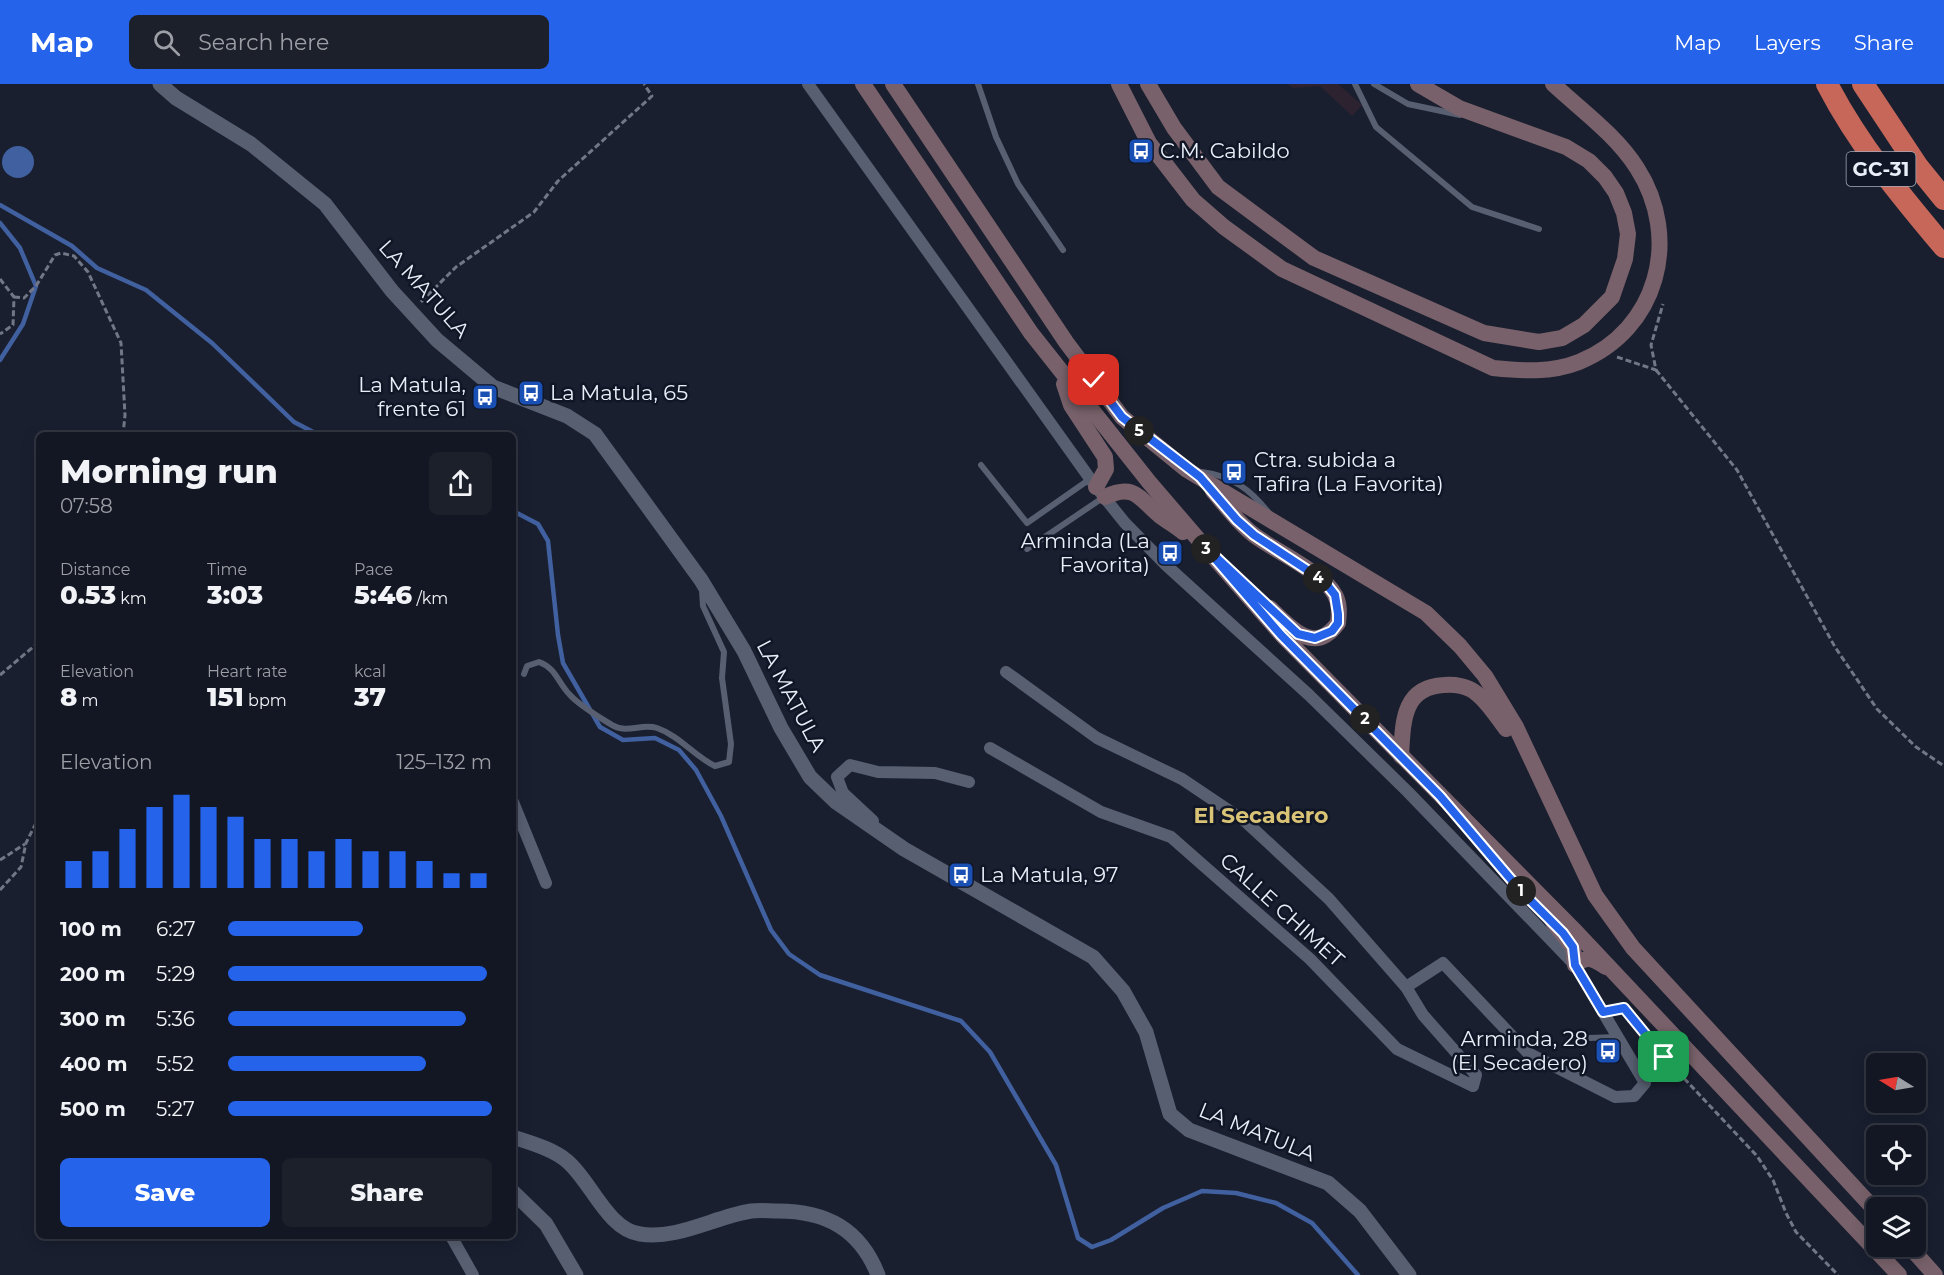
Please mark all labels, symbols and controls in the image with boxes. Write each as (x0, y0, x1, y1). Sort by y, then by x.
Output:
search box (129, 15, 549, 69)
text: Map (30, 25, 93, 59)
icon: search (150, 26, 183, 59)
text: Search here (198, 29, 329, 56)
text: Map (1674, 30, 1721, 55)
text: Layers (1754, 30, 1821, 55)
text: Share (1854, 30, 1914, 55)
bus stop icon: C.M. Cabildo (1126, 136, 1156, 166)
place label: C.M. Cabildo (1160, 138, 1290, 163)
road number: GC-31 (1846, 152, 1916, 186)
street label: LA MATULA (374, 235, 475, 343)
pin (1068, 354, 1119, 405)
icon: check (1077, 363, 1110, 396)
place label: La Matula, frente 61 (358, 372, 466, 421)
bus stop icon: La Matula, 65 (516, 378, 546, 408)
place label: La Matula, 65 (550, 380, 688, 405)
bus stop icon: La Matula, frente 61 (470, 382, 500, 412)
pin: 5 (1124, 416, 1154, 446)
text: 5 (1134, 421, 1144, 440)
place label: Ctra. subida a Tafira (La Favorita) (1254, 447, 1444, 496)
text: Morning run (60, 451, 278, 491)
button: share (429, 452, 492, 515)
bus stop icon: Ctra. subida a Tafira (La Favorita) (1219, 457, 1249, 487)
text: 07:58 (60, 494, 113, 518)
place label: Arminda (La Favorita) (1021, 528, 1150, 577)
pin: 3 (1191, 534, 1221, 564)
bus stop icon: Arminda (La Favorita) (1155, 538, 1185, 568)
text: 3 (1201, 539, 1211, 558)
text: Distance (60, 560, 130, 579)
text: Time (207, 560, 247, 579)
text: Pace (354, 560, 393, 579)
pin: 4 (1303, 563, 1333, 593)
text: 4 (1312, 568, 1324, 587)
text: 0.53 (60, 579, 116, 611)
text: 3:03 (207, 579, 263, 611)
text: 5:46 (354, 579, 412, 611)
text: km (116, 589, 147, 608)
text: /km (412, 589, 448, 608)
street label: LA MATULA (751, 636, 832, 757)
text: Elevation (60, 662, 134, 681)
text: Heart rate (207, 662, 287, 681)
text: kcal (354, 662, 386, 681)
text: 8 (60, 681, 77, 713)
text: 151 (207, 681, 244, 713)
text: 37 (354, 681, 386, 713)
text: m (77, 691, 99, 710)
text: bpm (244, 691, 287, 710)
pin: 2 (1350, 704, 1380, 734)
text: 2 (1360, 709, 1370, 728)
text: Elevation (60, 750, 152, 774)
text: 125–132 m (396, 750, 492, 774)
district label: El Secadero (1193, 802, 1329, 829)
street label: CALLE CHIMET (1215, 847, 1350, 972)
bus stop icon: La Matula, 97 (946, 860, 976, 890)
place label: La Matula, 97 (980, 862, 1118, 887)
pin: 1 (1506, 876, 1536, 906)
text: 1 (1518, 881, 1524, 900)
text: 100 m (60, 917, 122, 941)
text: 6:27 (156, 917, 196, 941)
text: 200 m (60, 962, 126, 986)
text: 5:29 (156, 962, 195, 986)
text: 300 m (60, 1007, 126, 1031)
text: 5:36 (156, 1007, 195, 1031)
place label: Arminda, 28 (El Secadero) (1451, 1026, 1588, 1075)
pin (1638, 1031, 1689, 1082)
bus stop icon: Arminda, 28 (El Secadero) (1593, 1036, 1623, 1066)
icon: arrive (1647, 1040, 1680, 1073)
text: 400 m (60, 1052, 128, 1076)
text: 5:52 (156, 1052, 194, 1076)
north arrow (1866, 1053, 1926, 1113)
map controls (1866, 1053, 1926, 1257)
text: 500 m (60, 1097, 126, 1121)
text: 5:27 (156, 1097, 195, 1121)
street label: LA MATULA (1195, 1097, 1320, 1167)
button: locate (1866, 1125, 1926, 1185)
button: Save (60, 1158, 270, 1227)
button: Share (282, 1158, 492, 1227)
button: layers (1866, 1197, 1926, 1257)

